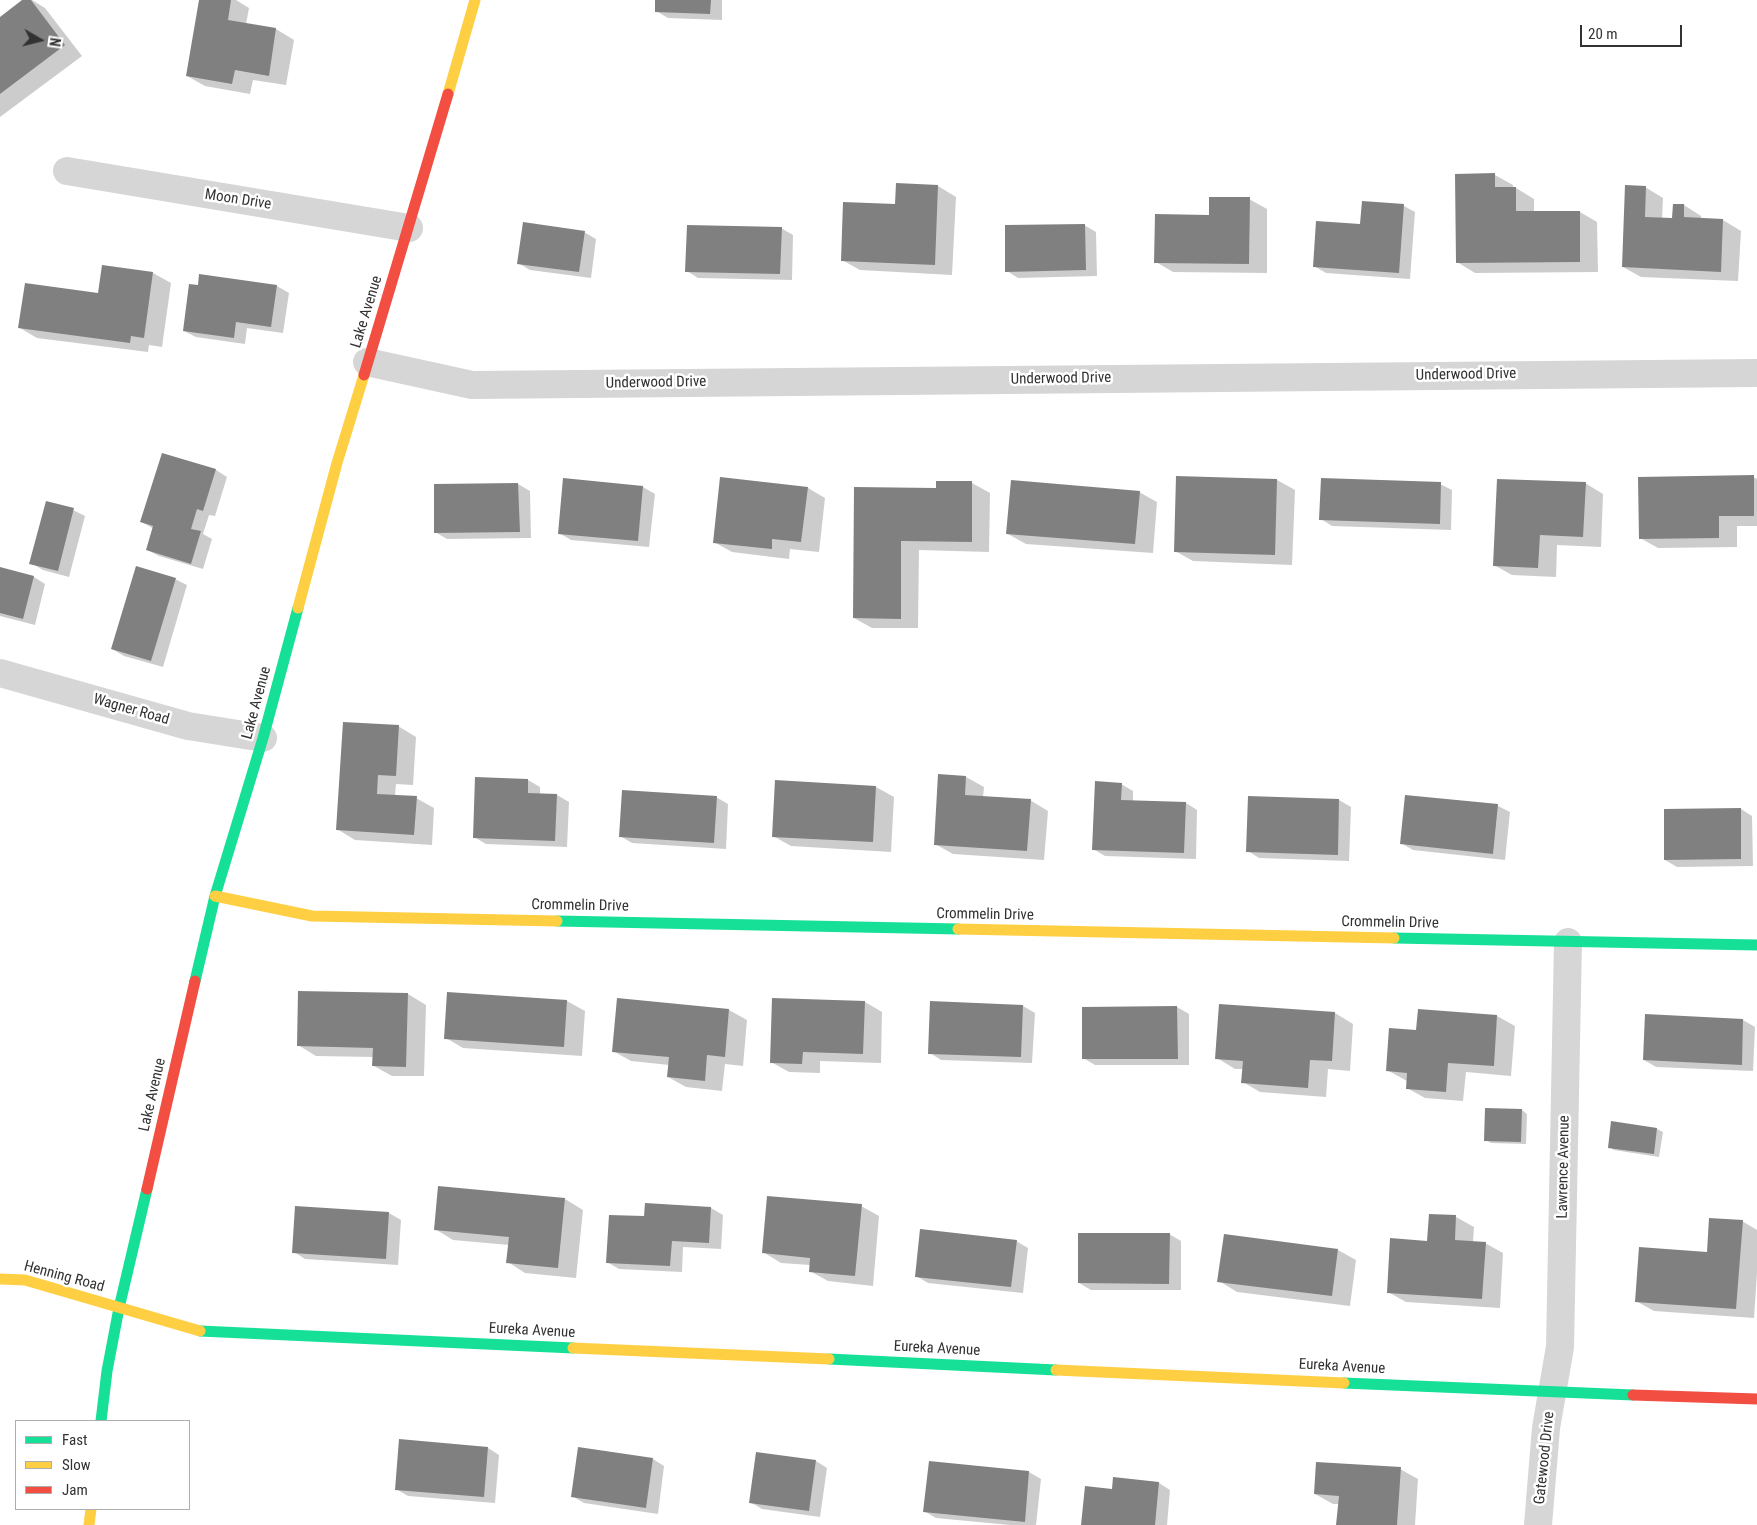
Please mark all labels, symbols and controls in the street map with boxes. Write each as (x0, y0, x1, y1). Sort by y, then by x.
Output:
north arrow (15, 15, 65, 65)
scale bar (1582, 15, 1684, 47)
text: 20 m (1588, 25, 1618, 43)
text: N (46, 37, 63, 47)
street label: Moon Drive (203, 186, 273, 214)
street label: Lake Avenue (347, 274, 387, 350)
street label: Underwood Drive (1416, 365, 1516, 385)
street label: Underwood Drive (1011, 369, 1111, 389)
street label: Underwood Drive (606, 373, 706, 393)
street label: Lake Avenue (239, 665, 275, 741)
street label: Wagner Road (91, 691, 171, 729)
street label: Crommelin Drive (531, 896, 629, 916)
street label: Crommelin Drive (936, 905, 1034, 925)
street label: Crommelin Drive (1341, 913, 1439, 933)
street label: Lake Avenue (136, 1057, 170, 1133)
street label: Lawrence Avenue (1554, 1115, 1574, 1219)
street label: Henning Road (22, 1258, 106, 1296)
street label: Eureka Avenue (488, 1320, 576, 1342)
street label: Eureka Avenue (893, 1338, 981, 1360)
street label: Eureka Avenue (1298, 1356, 1386, 1378)
street label: Gatewood Drive (1531, 1411, 1559, 1505)
legend (15, 1420, 190, 1510)
text: Fast (62, 1431, 87, 1449)
text: Slow (62, 1456, 91, 1474)
text: Jam (62, 1481, 88, 1499)

